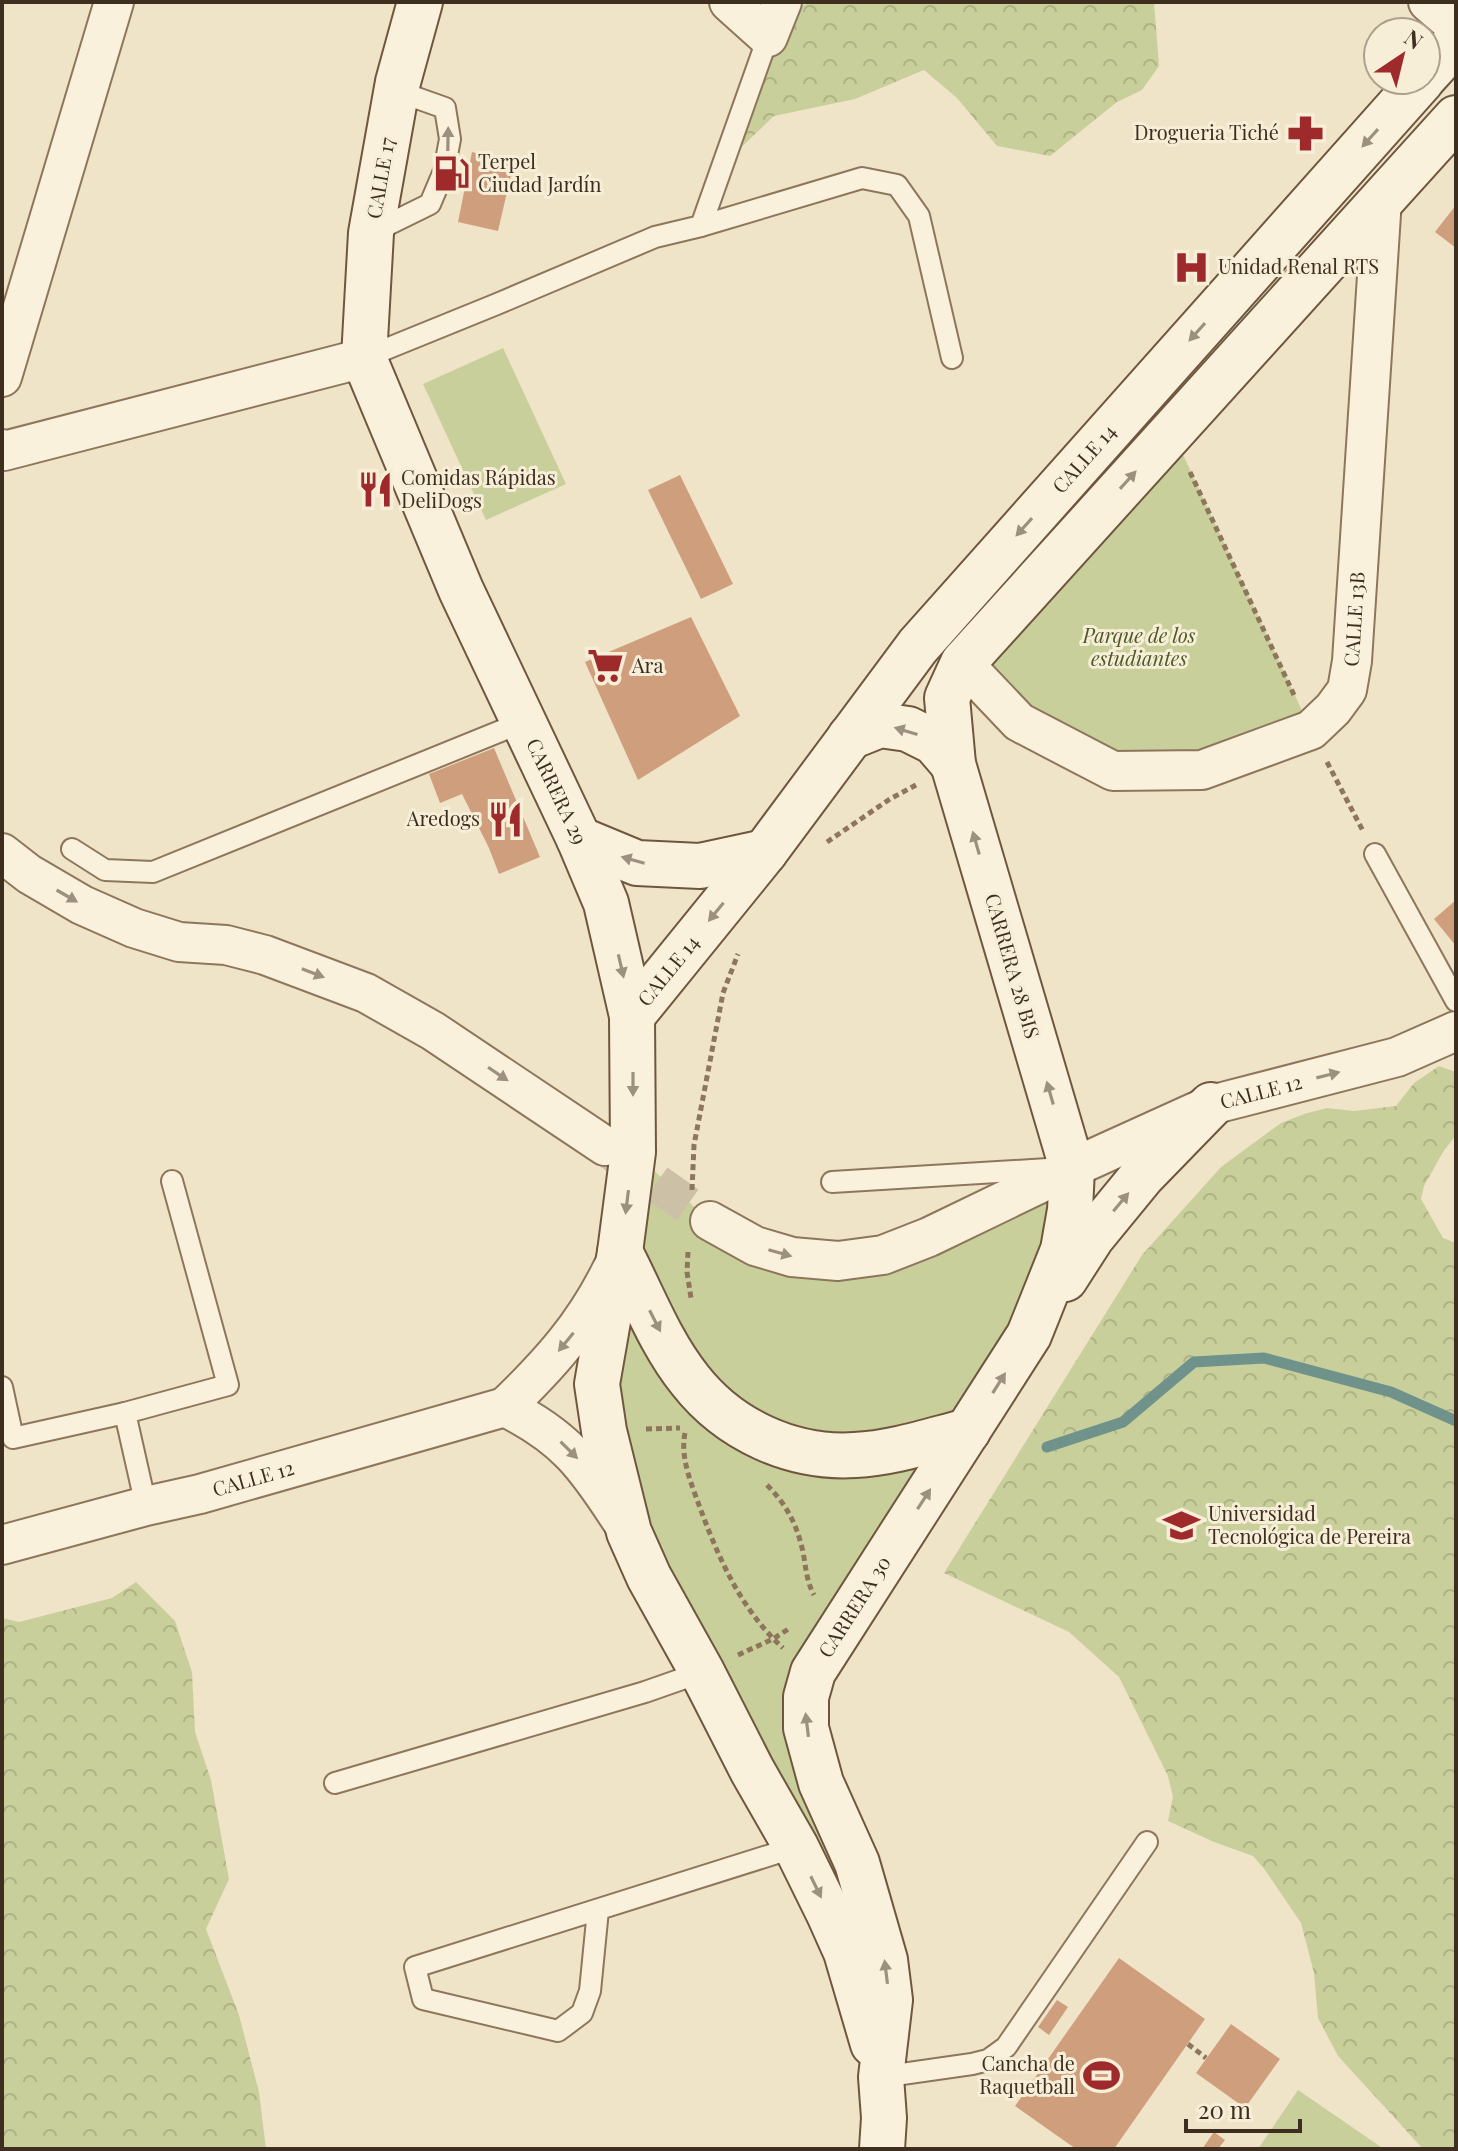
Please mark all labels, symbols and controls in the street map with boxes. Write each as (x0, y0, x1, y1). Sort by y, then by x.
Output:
north arrow (1362, 16, 1442, 96)
text: N (1399, 22, 1429, 56)
pharmacy icon: Drogueria Tiché (1286, 114, 1324, 152)
place label: Drogueria Tiché (1134, 118, 1279, 145)
one-way arrow (442, 126, 454, 151)
one-way arrow (1362, 128, 1379, 148)
street label: CALLE 17 (359, 135, 400, 221)
place label: Terpel Ciudad Jardín (478, 147, 601, 197)
fuel station icon: Terpel Ciudad Jardín (433, 155, 471, 193)
hospital icon: Unidad Renal RTS (1173, 248, 1211, 286)
place label: Unidad Renal RTS (1218, 252, 1379, 279)
one-way arrow (1189, 322, 1206, 342)
street label: CALLE 14 (1045, 418, 1121, 498)
place label: Comidas Rápidas DeliDogs (401, 463, 556, 513)
restaurant icon: Comidas Rápidas DeliDogs (356, 471, 394, 509)
one-way arrow (1118, 471, 1136, 490)
one-way arrow (1016, 516, 1033, 536)
street label: CALLE 13B (1337, 571, 1370, 667)
park label: Parque de los estudiantes (1082, 621, 1196, 671)
supermarket icon: Ara (587, 647, 625, 685)
place label: Ara (631, 651, 664, 678)
one-way arrow (894, 724, 918, 737)
street label: CARRERA 29 (521, 733, 595, 848)
restaurant icon: Aredogs (487, 800, 525, 838)
place label: Aredogs (406, 804, 480, 831)
one-way arrow (969, 831, 982, 855)
one-way arrow (620, 853, 645, 865)
one-way arrow (56, 889, 78, 903)
street label: CARRERA 28 BIS (980, 890, 1047, 1041)
one-way arrow (708, 902, 725, 922)
street label: CALLE 14 (630, 929, 704, 1011)
one-way arrow (615, 954, 627, 979)
one-way arrow (301, 967, 325, 980)
one-way arrow (488, 1066, 509, 1081)
street label: CALLE 12 (1217, 1067, 1304, 1114)
one-way arrow (1316, 1068, 1341, 1080)
one-way arrow (627, 1072, 639, 1097)
one-way arrow (1043, 1081, 1056, 1105)
one-way arrow (620, 1190, 633, 1215)
one-way arrow (1112, 1192, 1129, 1212)
one-way arrow (768, 1248, 793, 1260)
one-way arrow (649, 1310, 662, 1333)
one-way arrow (559, 1332, 575, 1352)
one-way arrow (991, 1372, 1005, 1394)
one-way arrow (559, 1440, 578, 1459)
street label: CALLE 12 (209, 1453, 297, 1502)
one-way arrow (916, 1488, 931, 1510)
place label: Universidad Tecnológica de Pereira (1208, 1499, 1411, 1549)
school or university icon: Universidad Tecnológica de Pereira (1163, 1506, 1201, 1544)
street label: CARRERA 30 (811, 1550, 896, 1662)
one-way arrow (801, 1712, 814, 1737)
one-way arrow (809, 1876, 823, 1899)
one-way arrow (880, 1959, 893, 1984)
place label: Cancha de Raquetball (979, 2049, 1075, 2099)
sports icon: Cancha de Raquetball (1082, 2056, 1120, 2094)
scale bar (1186, 2083, 1300, 2133)
text: 20 m (1198, 2093, 1251, 2125)

